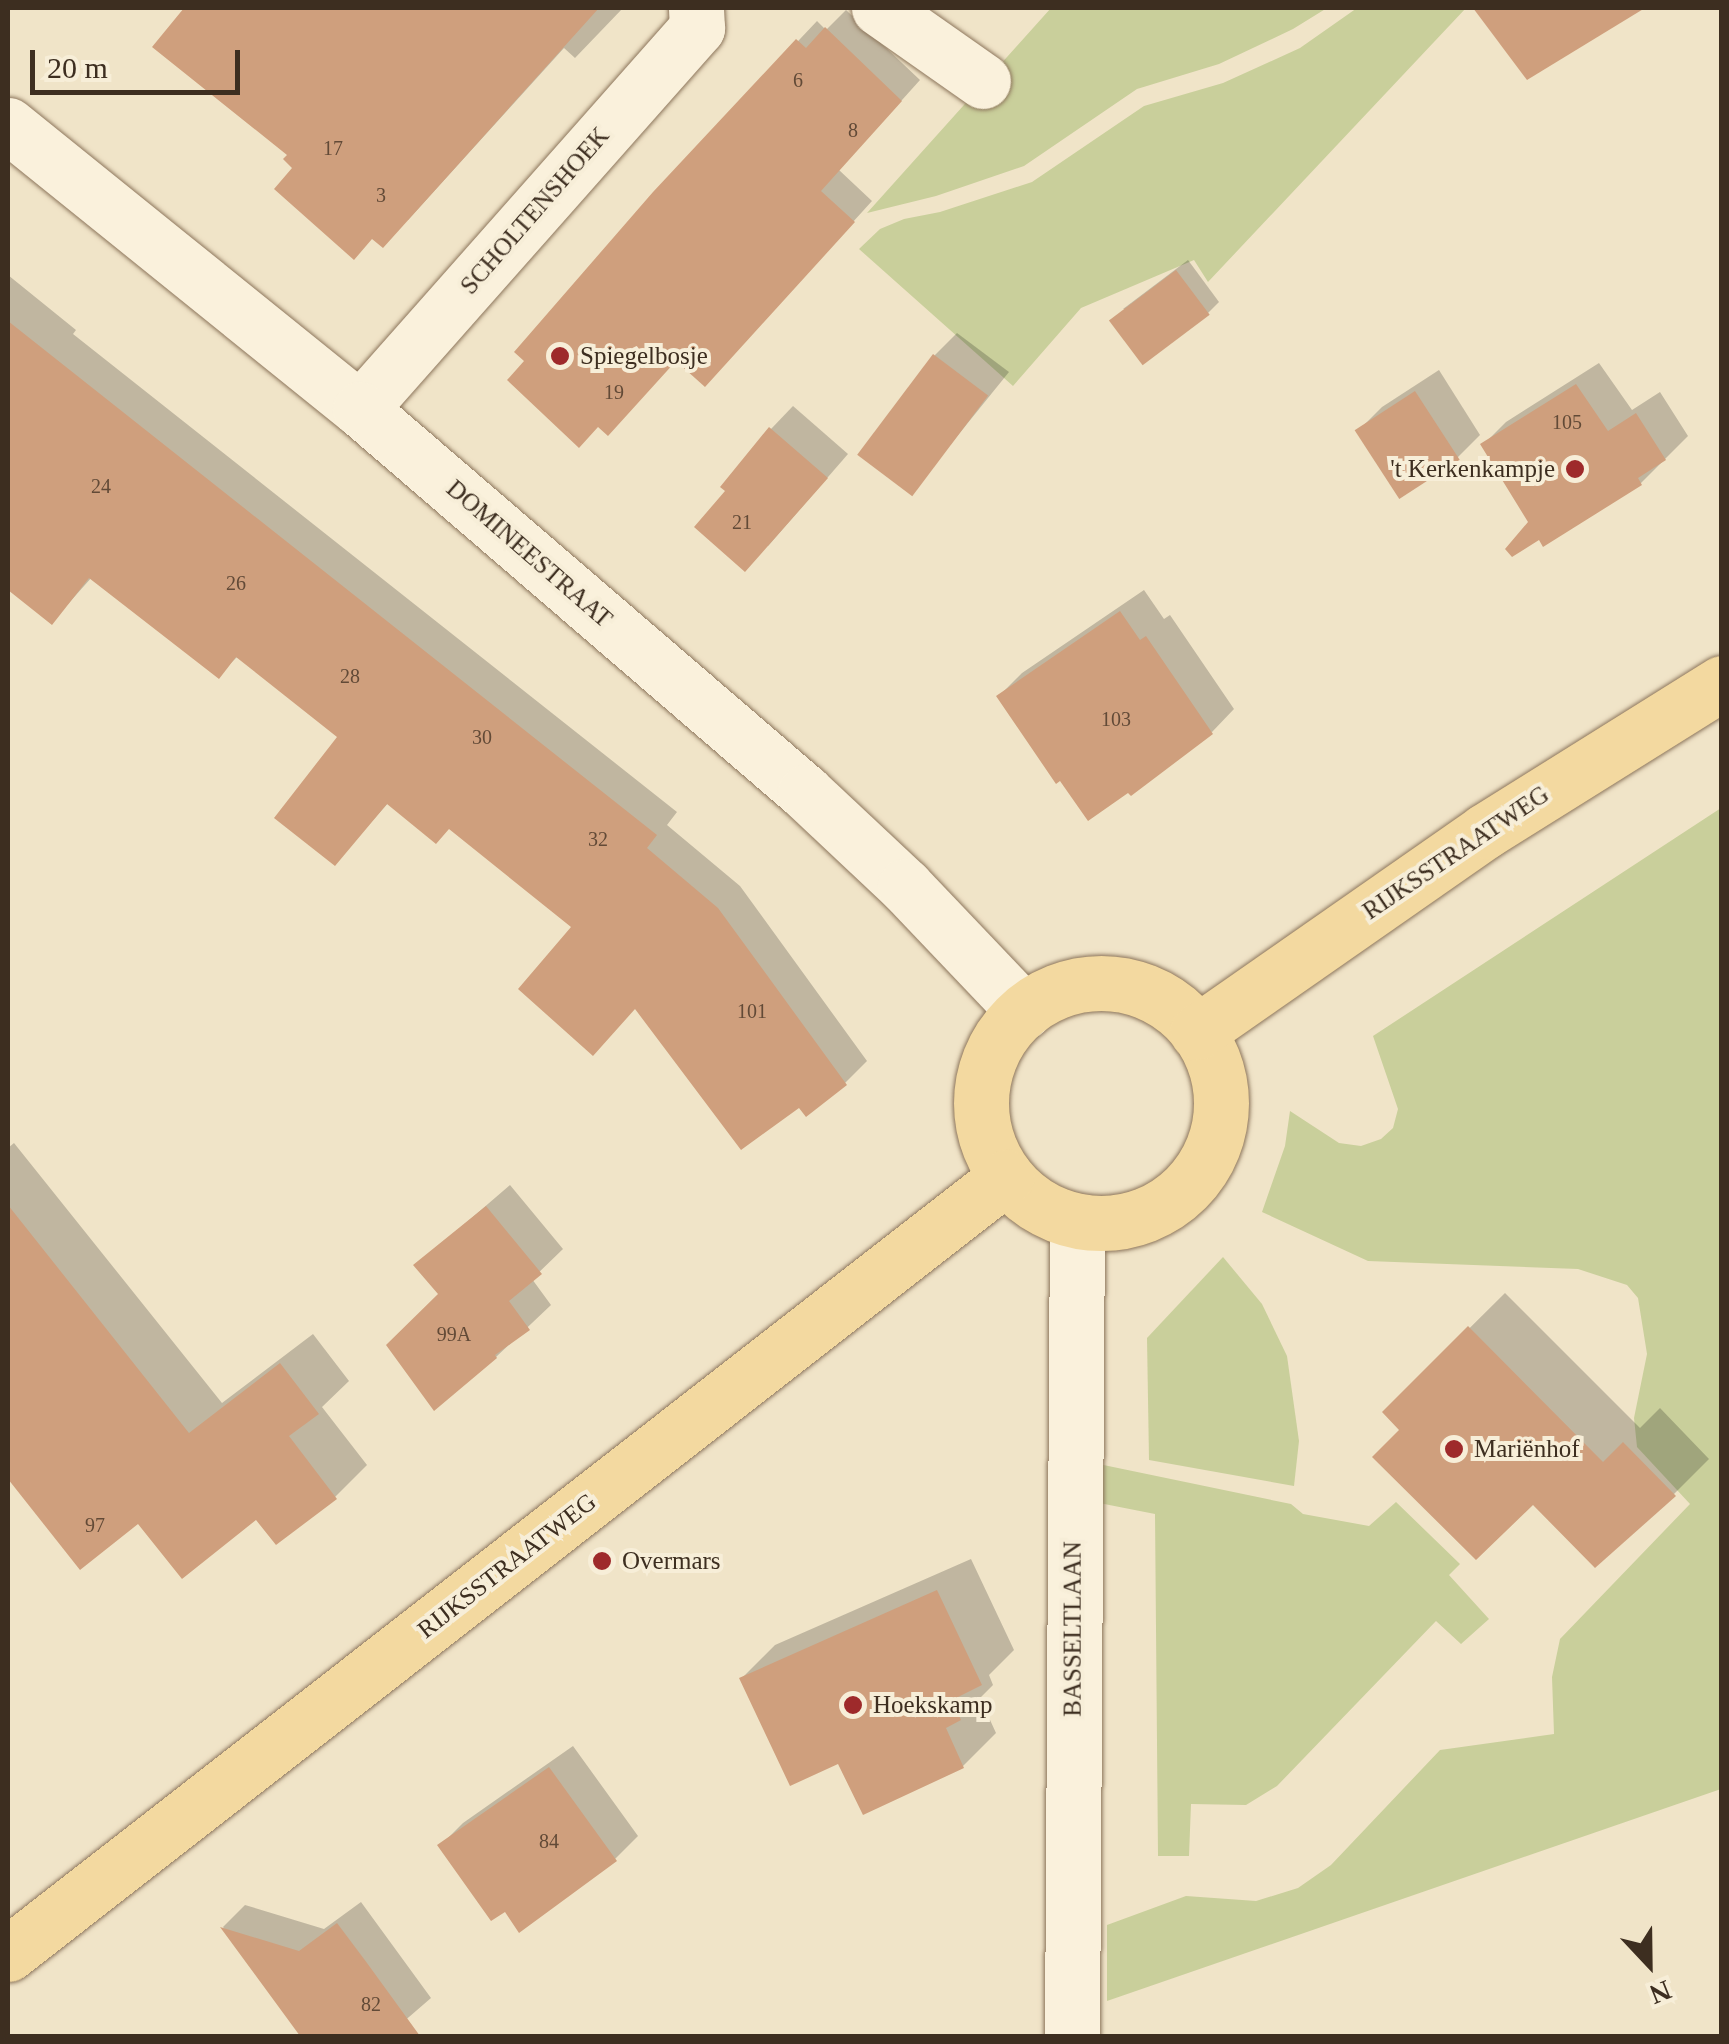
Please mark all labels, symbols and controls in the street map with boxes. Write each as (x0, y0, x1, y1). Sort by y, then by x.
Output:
scale bar (35, 30, 245, 92)
text: 20 m (47, 51, 108, 84)
house number: 6 (793, 68, 803, 92)
house number: 8 (848, 118, 858, 142)
street label: SCHOLTENSHOEK (454, 121, 616, 301)
house number: 17 (323, 136, 343, 160)
house number: 3 (376, 183, 386, 207)
place label: Spiegelbosje (580, 341, 708, 371)
marker: Spiegelbosje (549, 345, 571, 367)
house number: 19 (604, 380, 624, 404)
house number: 105 (1552, 410, 1582, 434)
place label: 't Kerkenkampje (1390, 454, 1555, 484)
marker: 't Kerkenkampje (1564, 458, 1586, 480)
house number: 24 (91, 474, 111, 498)
street label: DOMINEESTRAAT (440, 474, 618, 634)
house number: 21 (732, 510, 752, 534)
house number: 26 (226, 571, 246, 595)
house number: 28 (340, 664, 360, 688)
house number: 103 (1101, 707, 1131, 731)
house number: 30 (472, 725, 492, 749)
street label: RIJKSSTRAATWEG (1357, 780, 1555, 926)
house number: 32 (588, 827, 608, 851)
house number: 101 (737, 999, 767, 1023)
house number: 99A (437, 1322, 471, 1346)
place label: Mariënhof (1474, 1434, 1580, 1464)
marker: Mariënhof (1443, 1438, 1465, 1460)
street label: RIJKSSTRAATWEG (412, 1487, 602, 1645)
house number: 97 (85, 1513, 105, 1537)
street label: BASSELTLAAN (1058, 1541, 1088, 1717)
place label: Overmars (622, 1546, 721, 1576)
marker: Overmars (591, 1550, 613, 1572)
place label: Hoekskamp (873, 1690, 992, 1720)
marker: Hoekskamp (842, 1694, 864, 1716)
house number: 84 (539, 1829, 559, 1853)
north arrow (1599, 1914, 1699, 2014)
text: N (1645, 1974, 1676, 2010)
house number: 82 (361, 1992, 381, 2016)

